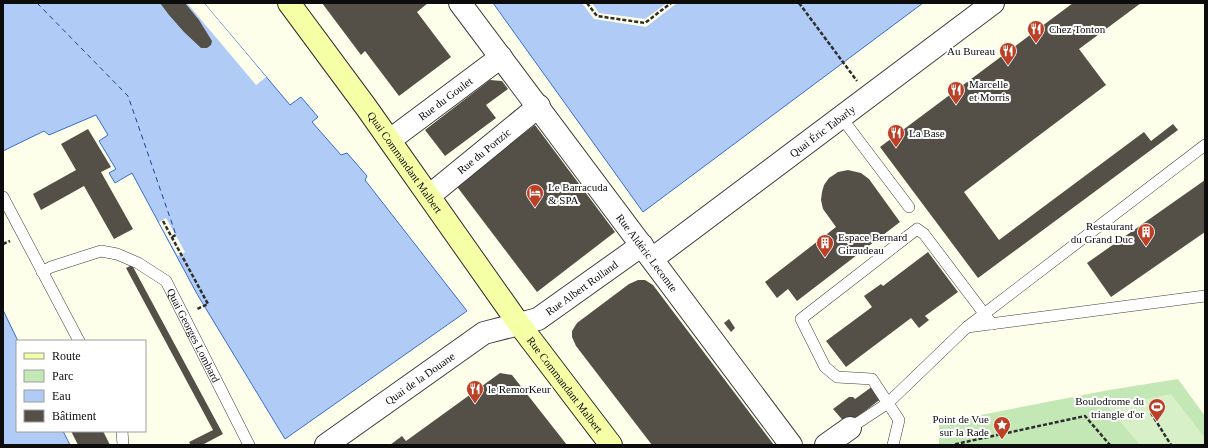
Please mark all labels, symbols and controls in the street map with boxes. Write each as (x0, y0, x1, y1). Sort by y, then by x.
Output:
restaurant icon: Chez Tonton (1026, 19, 1046, 44)
place label: Chez Tonton (1049, 23, 1106, 35)
restaurant icon: Au Bureau (998, 41, 1018, 66)
place label: Au Bureau (947, 45, 995, 57)
street label: Rue du Goulet (416, 75, 475, 123)
place label: Marcelle et Morris (969, 78, 1010, 103)
restaurant icon: Marcelle et Morris (946, 80, 966, 105)
street label: Quai Éric Tabarly (787, 102, 858, 159)
street label: Quai Commandant Malbert (365, 109, 445, 215)
restaurant icon: La Base (886, 123, 906, 148)
street label: Rue du Portzic (455, 126, 513, 176)
place label: La Base (909, 127, 945, 139)
place label: Le Barracuda & SPA (548, 181, 608, 206)
hotel icon: Le Barracuda & SPA (525, 183, 545, 208)
street label: Rue Aldéric Lecomte (614, 211, 680, 294)
place label: Restaurant du Grand Duc (1071, 220, 1133, 245)
building icon: Restaurant du Grand Duc (1136, 222, 1156, 247)
place label: Espace Bernard Giraudeau (838, 231, 908, 256)
building icon: Espace Bernard Giraudeau (815, 233, 835, 258)
street label: Rue Albert Rolland (543, 258, 620, 318)
street label: Quai Georges Lombard (165, 286, 222, 385)
street label: Rue Commandant Malbert (525, 334, 605, 435)
legend (16, 340, 146, 432)
text: Route (52, 349, 81, 363)
street label: Quai de la Douane (383, 350, 457, 407)
text: Parc (52, 369, 73, 383)
restaurant icon: le RemorKeur (465, 379, 485, 404)
place label: le RemorKeur (488, 383, 551, 395)
text: Eau (52, 389, 71, 403)
place label: Boulodrome du triangle d'or (1075, 395, 1144, 420)
sports icon: Boulodrome du triangle d'or (1147, 397, 1167, 422)
text: Bâtiment (52, 409, 97, 423)
place label: Point de Vue sur la Rade (932, 413, 989, 438)
place icon: Point de Vue sur la Rade (992, 415, 1012, 440)

